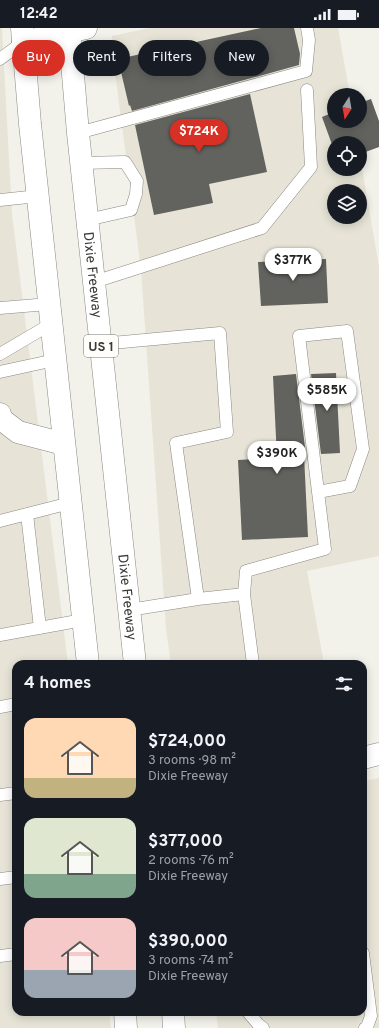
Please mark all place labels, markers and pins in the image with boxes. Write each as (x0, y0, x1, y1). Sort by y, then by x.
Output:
pin: $724K (171, 119, 227, 153)
pin: $377K (265, 248, 321, 282)
pin: $585K (299, 378, 355, 412)
pin: $390K (249, 441, 305, 475)

